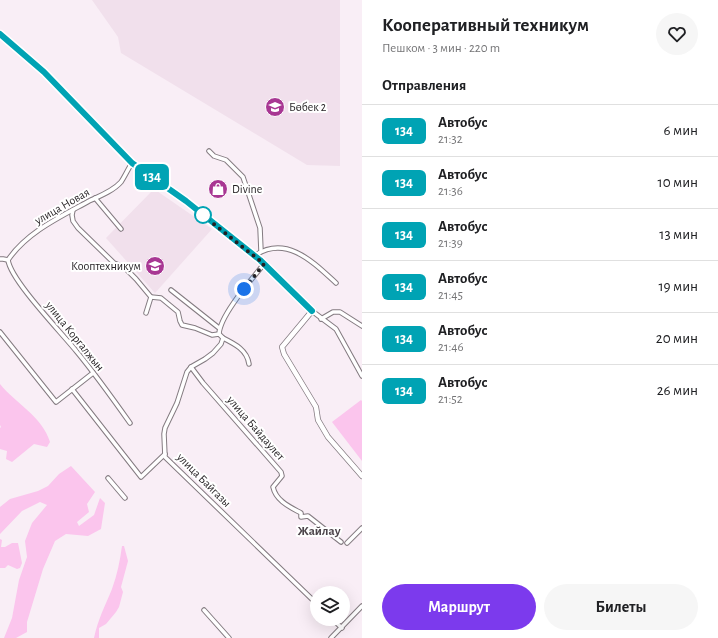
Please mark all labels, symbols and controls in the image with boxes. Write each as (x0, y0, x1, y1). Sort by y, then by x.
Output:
button: heart (656, 13, 698, 55)
text: Кооперативный техникум (382, 16, 589, 35)
text: Пешком · 3 мин · 220 m (382, 42, 500, 55)
text: Отправления (382, 78, 466, 93)
school or university icon: Бөбек 2 (264, 96, 286, 118)
place label: Бөбек 2 (289, 101, 327, 113)
text: Автобус (438, 115, 488, 130)
text: 6 мин (664, 123, 698, 138)
text: 134 (395, 124, 413, 138)
text: 21:32 (438, 133, 463, 146)
line badge: 134 (129, 164, 175, 190)
text: Автобус (438, 167, 488, 182)
text: 134 (143, 170, 161, 184)
text: 10 мин (658, 175, 698, 190)
text: 134 (395, 176, 413, 190)
shop icon: Divine (207, 178, 229, 200)
place label: Divine (232, 183, 262, 195)
text: 21:36 (438, 185, 463, 198)
street label: улица Новая (32, 186, 92, 228)
unlabelled marker (194, 206, 212, 224)
text: Автобус (438, 219, 488, 234)
text: 13 мин (659, 227, 698, 242)
text: 134 (395, 228, 413, 242)
text: 21:39 (438, 237, 463, 250)
school or university icon: Кооптехникум (144, 255, 166, 277)
place label: Кооптехникум (71, 260, 141, 273)
text: Автобус (438, 271, 488, 286)
your location (234, 279, 254, 299)
text: 19 мин (658, 279, 698, 294)
text: 134 (395, 280, 413, 294)
text: 21:45 (438, 289, 463, 302)
street label: улица Коргалжын (42, 298, 107, 374)
text: Автобус (438, 323, 488, 338)
text: 20 мин (656, 331, 698, 346)
text: 134 (395, 332, 413, 346)
text: 21:46 (438, 341, 464, 354)
text: Автобус (438, 375, 488, 390)
text: 26 мин (657, 383, 698, 398)
text: 134 (395, 384, 413, 398)
street label: улица Байдаулет (224, 393, 287, 464)
text: 21:52 (438, 393, 463, 406)
street label: улица Байгазы (173, 450, 233, 510)
district label: Жайлау (297, 525, 341, 538)
button: Маршрут (382, 584, 536, 630)
button: Билеты (544, 584, 698, 630)
map controls (310, 586, 350, 626)
button: layers (310, 586, 350, 626)

